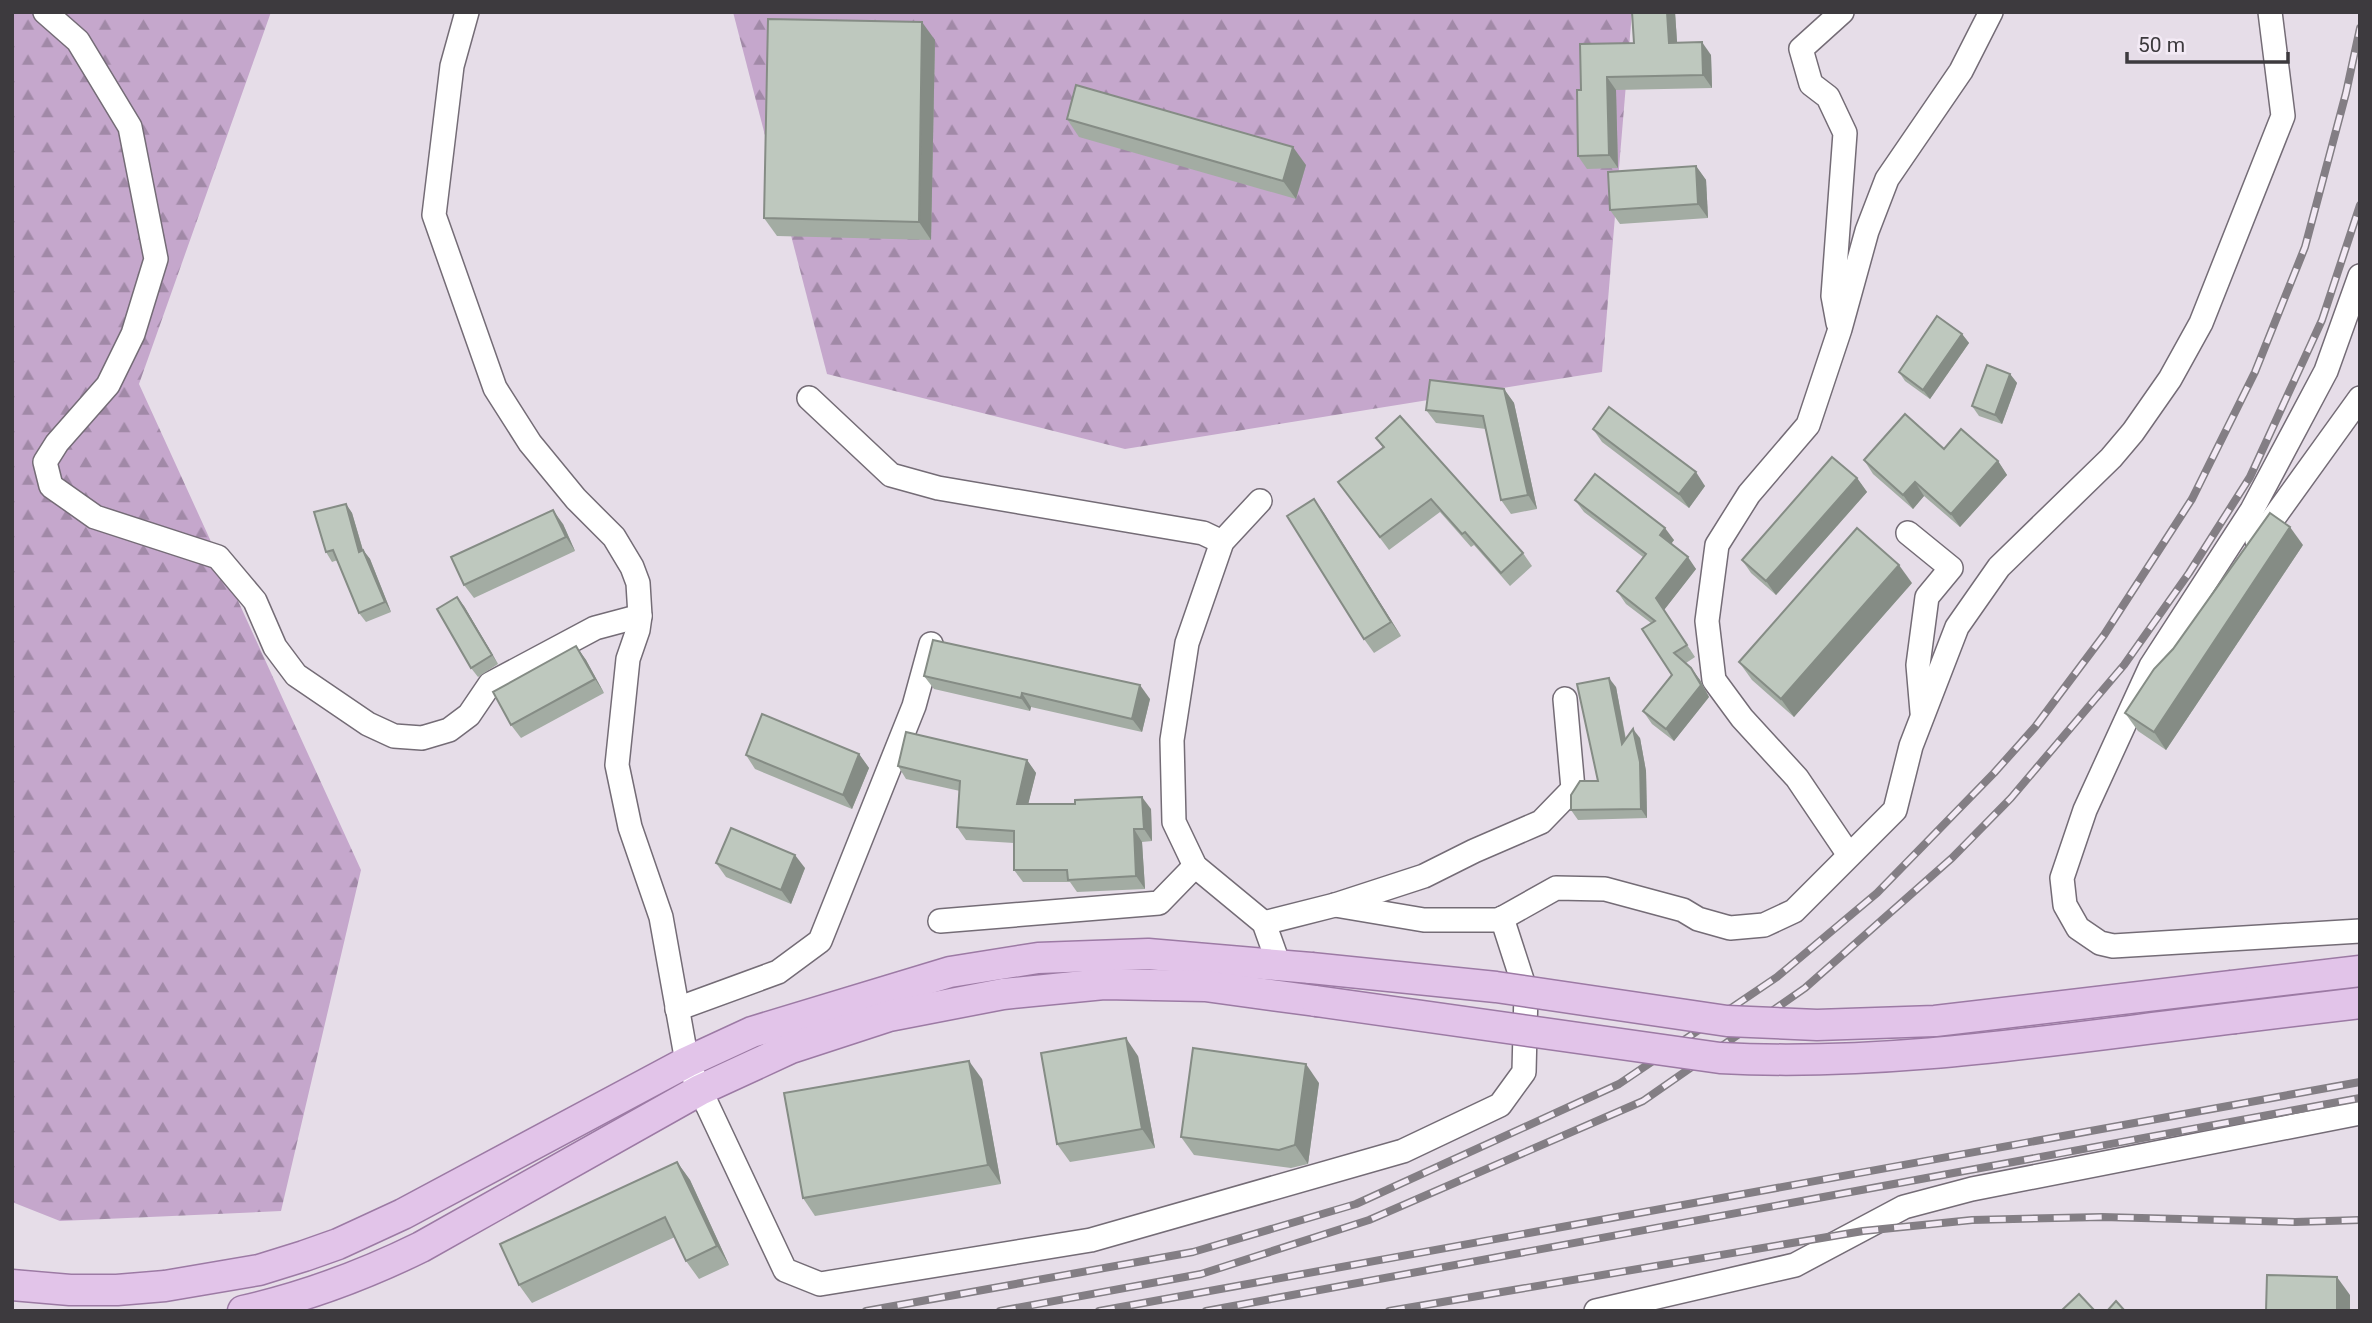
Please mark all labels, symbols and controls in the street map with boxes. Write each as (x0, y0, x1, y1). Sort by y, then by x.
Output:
scale bar (2127, 21, 2288, 65)
text: 50 m (2138, 33, 2185, 57)

